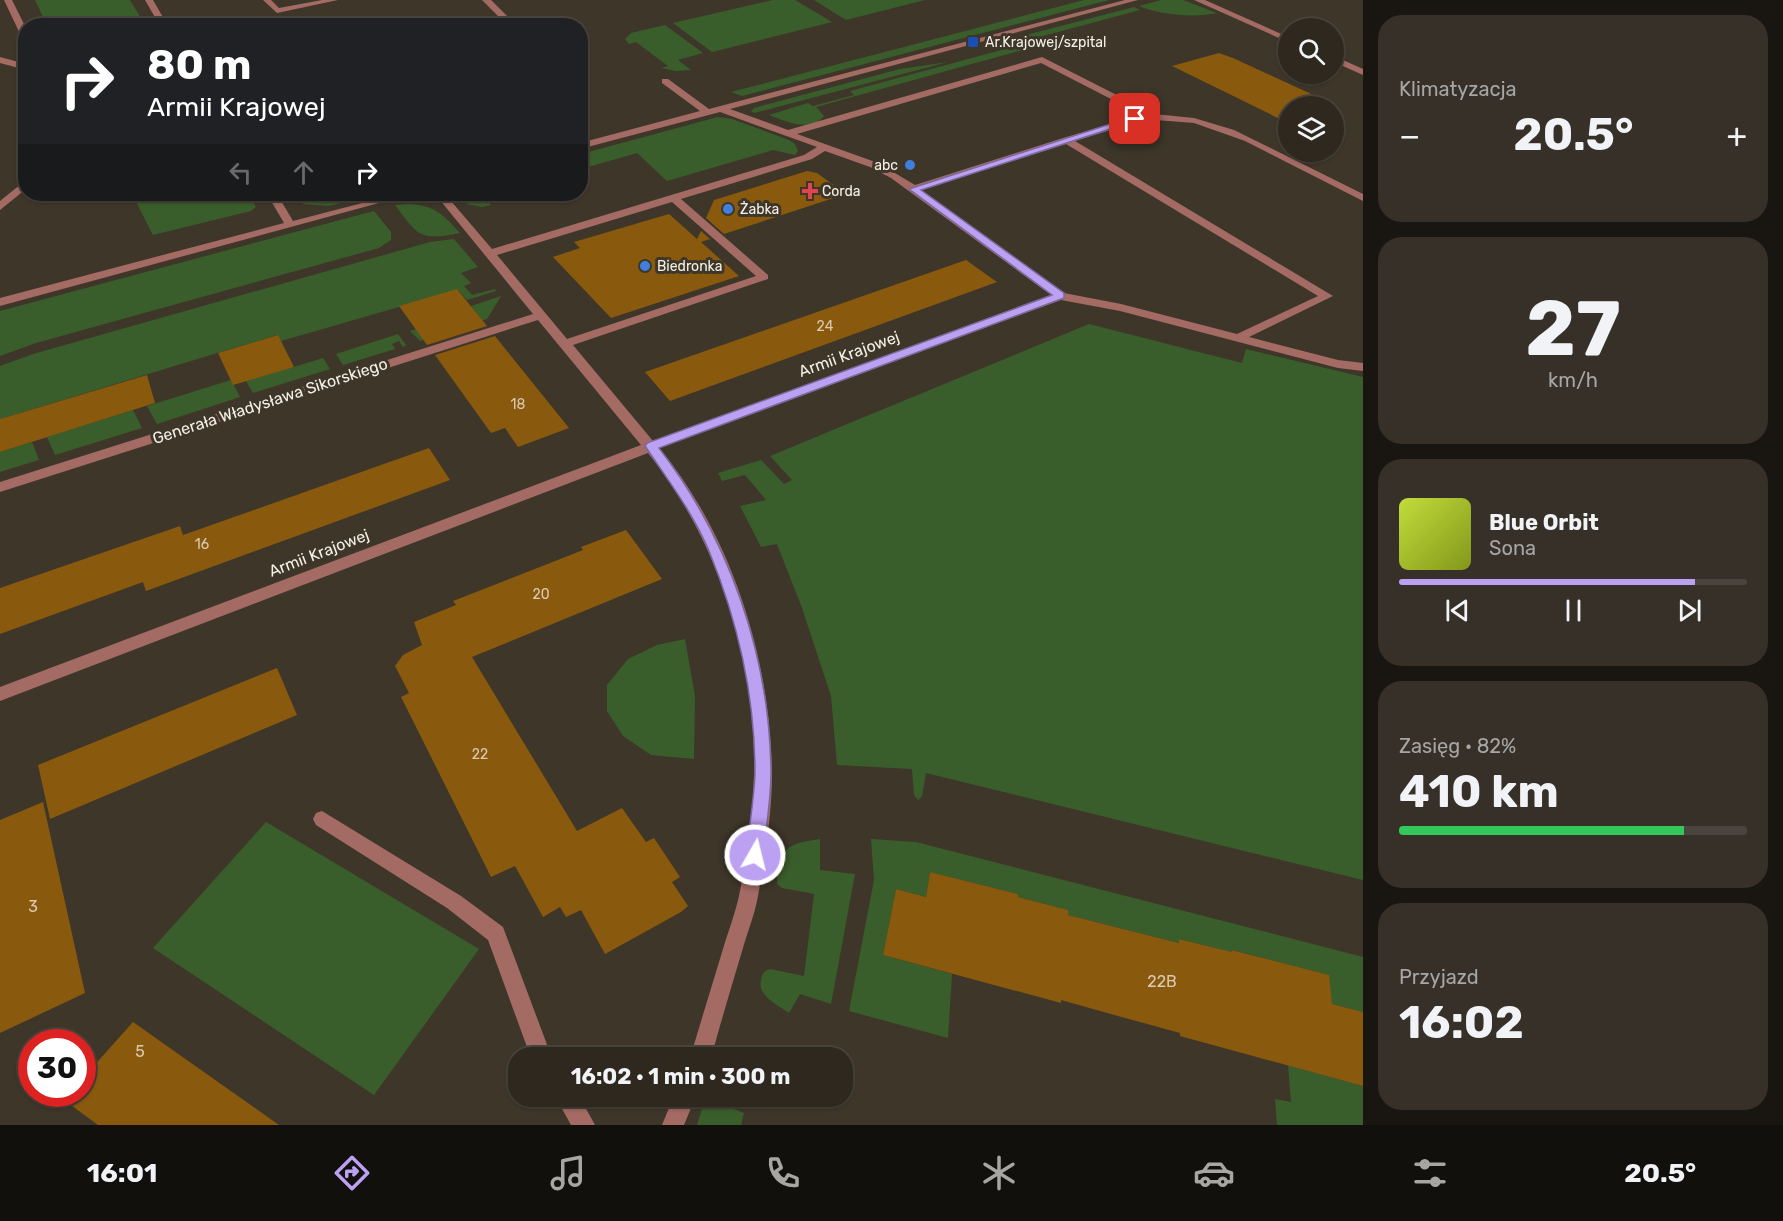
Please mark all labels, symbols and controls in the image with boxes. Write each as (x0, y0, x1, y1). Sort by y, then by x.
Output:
map controls (1278, 18, 1344, 162)
button: search (1278, 18, 1344, 84)
place label: Ar.Krajowej/szpital (985, 34, 1106, 51)
marker: Ar.Krajowej/szpital (966, 35, 980, 49)
text: 80 m (147, 40, 251, 90)
icon: right (48, 42, 126, 120)
text: Klimatyzacja (1399, 77, 1517, 101)
text: Armii Krajowej (147, 91, 326, 123)
pin (1109, 93, 1160, 144)
button: layers (1278, 96, 1344, 162)
icon: arrive (1118, 102, 1151, 135)
text: 20.5° (1514, 108, 1633, 161)
text: − (1399, 116, 1420, 155)
text: + (1726, 116, 1747, 155)
icon: left (224, 156, 257, 189)
icon: ahead (287, 156, 320, 189)
icon: right (350, 156, 383, 189)
place label: abc (874, 157, 898, 174)
marker: abc (903, 158, 917, 172)
place label: Corda (822, 183, 861, 200)
marker: Corda (803, 184, 817, 198)
place label: Żabka (740, 201, 779, 218)
marker: Żabka (721, 202, 735, 216)
place label: Biedronka (657, 258, 722, 275)
marker: Biedronka (638, 259, 652, 273)
text: 27 (1525, 282, 1621, 375)
house number: 24 (817, 318, 834, 335)
street label: Armii Krajowej (796, 327, 902, 381)
street label: Generała Władysława Sikorskiego (150, 354, 390, 448)
text: km/h (1548, 368, 1598, 392)
house number: 18 (511, 396, 526, 413)
text: Blue Orbit (1489, 509, 1599, 536)
street label: Armii Krajowej (266, 525, 372, 581)
house number: 16 (195, 536, 209, 553)
text: Sona (1489, 536, 1536, 560)
house number: 20 (532, 586, 550, 603)
icon: previous (1441, 594, 1474, 627)
icon: pause (1557, 594, 1590, 627)
icon: next (1673, 594, 1706, 627)
text: Zasięg · 82% (1399, 734, 1516, 758)
house number: 22 (472, 746, 488, 763)
text: 410 km (1399, 765, 1559, 818)
position arrow (723, 823, 787, 887)
house number: 3 (28, 897, 38, 916)
text: Przyjazd (1399, 965, 1479, 989)
house number: 22B (1147, 972, 1177, 991)
text: 16:02 (1399, 996, 1524, 1049)
speed limit sign: 30 (18, 1029, 96, 1107)
house number: 5 (135, 1042, 145, 1061)
text: 16:02 · 1 min · 300 m (571, 1063, 790, 1090)
icon: directions (331, 1152, 373, 1194)
icon: music (547, 1152, 589, 1194)
icon: phone (762, 1152, 804, 1194)
icon: climate (978, 1152, 1020, 1194)
icon: car (1193, 1152, 1235, 1194)
icon: filters (1409, 1152, 1451, 1194)
text: 16:01 (87, 1157, 157, 1189)
text: 20.5° (1624, 1157, 1696, 1189)

